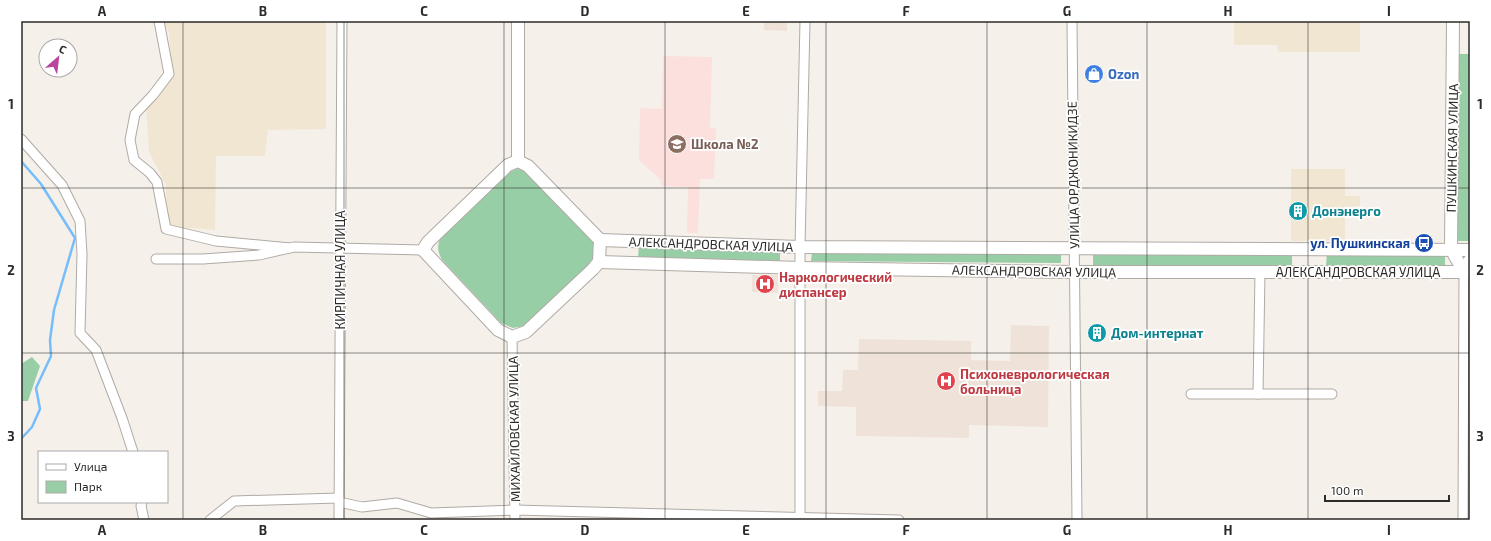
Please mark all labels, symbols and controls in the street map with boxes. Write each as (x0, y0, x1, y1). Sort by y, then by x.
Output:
text: A (98, 3, 107, 19)
text: B (259, 3, 267, 19)
text: C (420, 3, 428, 19)
text: D (581, 3, 590, 19)
text: E (742, 3, 750, 19)
text: F (902, 3, 910, 19)
text: G (1063, 3, 1071, 19)
text: H (1224, 3, 1233, 19)
text: I (1387, 3, 1391, 19)
north arrow (38, 38, 78, 78)
text: С (57, 41, 69, 56)
shop icon: Ozon (1083, 63, 1105, 85)
place label: Ozon (1108, 66, 1139, 82)
street label: ПУШКИНСКАЯ УЛИЦА (1443, 83, 1461, 213)
text: 1 (8, 96, 14, 112)
text: 1 (1477, 96, 1483, 112)
street label: УЛИЦА ОРДЖОНИКИДЗЕ (1064, 101, 1082, 249)
school or university icon: Школа №2 (666, 133, 688, 155)
place label: Школа №2 (691, 136, 758, 152)
building icon: Донэнерго (1287, 200, 1309, 222)
place label: Донэнерго (1312, 203, 1381, 219)
street label: КИРПИЧНАЯ УЛИЦА (332, 210, 348, 330)
bus stop icon: ул. Пушкинская (1413, 232, 1435, 254)
street label: АЛЕКСАНДРОВСКАЯ УЛИЦА (628, 233, 794, 255)
place label: ул. Пушкинская (1310, 235, 1410, 251)
text: 2 (7, 262, 15, 278)
street label: АЛЕКСАНДРОВСКАЯ УЛИЦА (952, 262, 1116, 280)
text: 2 (1476, 262, 1484, 278)
street label: АЛЕКСАНДРОВСКАЯ УЛИЦА (1276, 264, 1440, 280)
place label: Наркологический диспансер (779, 269, 892, 300)
hospital icon: Наркологический диспансер (754, 273, 776, 295)
building icon: Дом-интернат (1086, 322, 1108, 344)
place label: Дом-интернат (1111, 325, 1204, 341)
street label: МИХАЙЛОВСКАЯ УЛИЦА (505, 356, 523, 502)
place label: Психоневрологическая больница (960, 366, 1110, 397)
hospital icon: Психоневрологическая больница (935, 370, 957, 392)
text: 3 (7, 428, 15, 444)
text: 3 (1476, 428, 1484, 444)
legend (38, 451, 168, 503)
text: Улица (74, 459, 107, 473)
scale bar (1325, 477, 1449, 503)
text: Парк (74, 479, 103, 493)
text: 100 m (1331, 483, 1363, 497)
text: A (98, 522, 107, 538)
text: B (259, 522, 267, 538)
text: C (420, 522, 428, 538)
text: D (581, 522, 590, 538)
text: E (742, 522, 750, 538)
text: F (902, 522, 910, 538)
text: G (1063, 522, 1071, 538)
text: H (1224, 522, 1233, 538)
text: I (1387, 522, 1391, 538)

